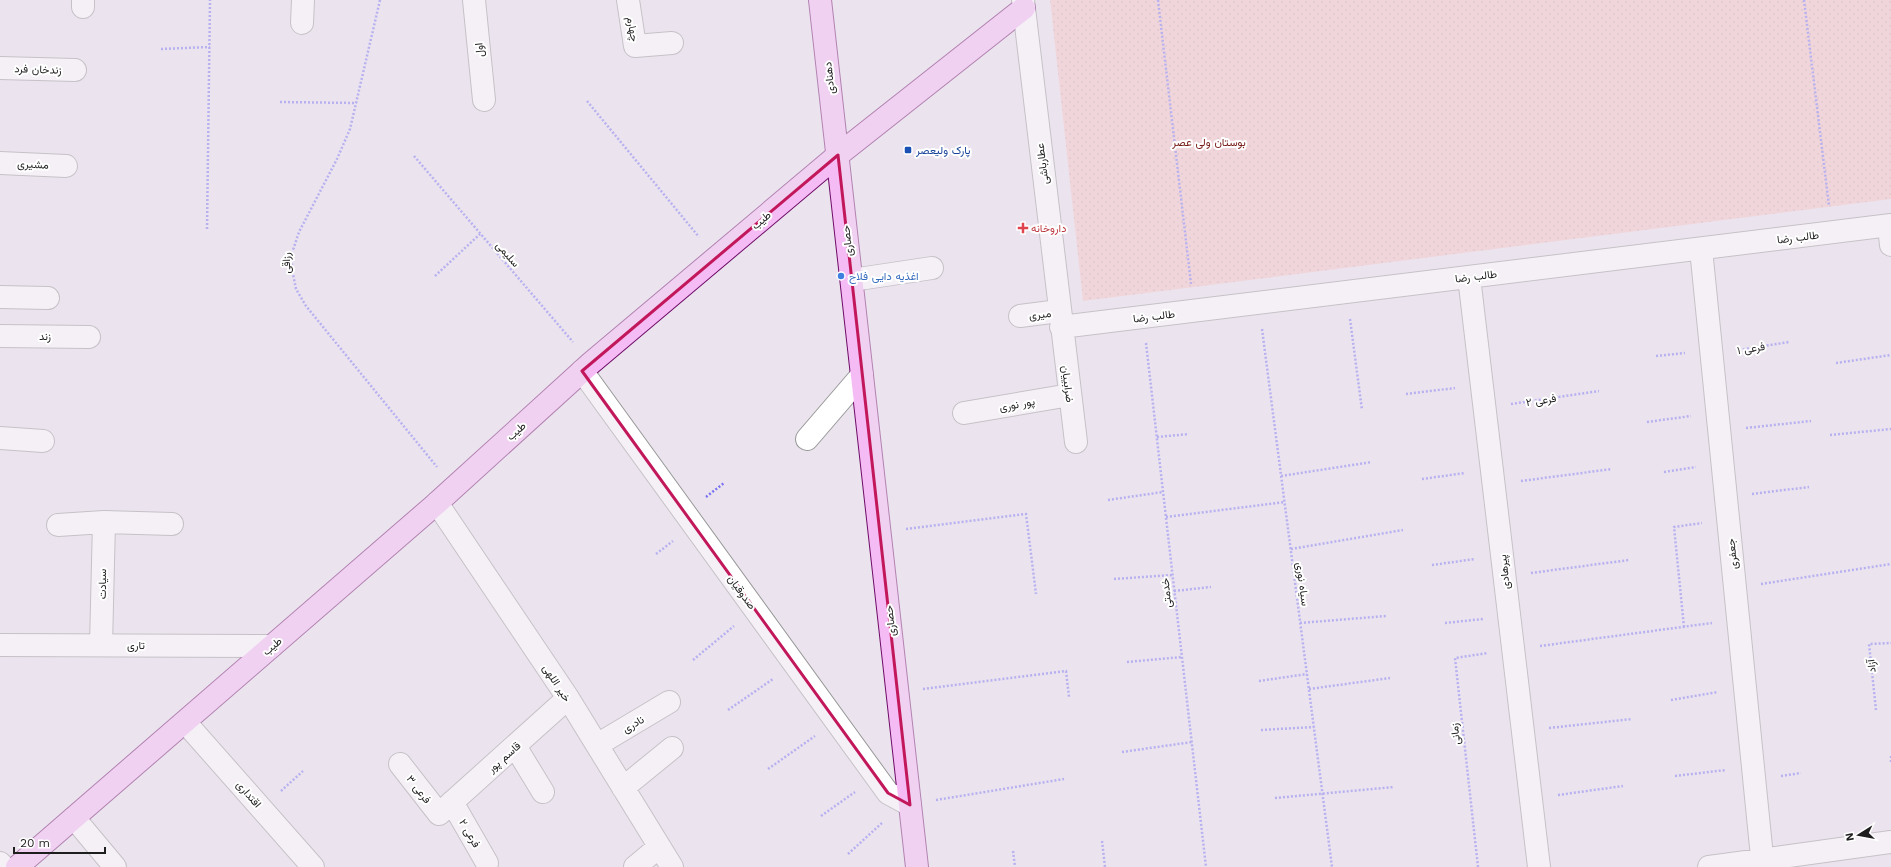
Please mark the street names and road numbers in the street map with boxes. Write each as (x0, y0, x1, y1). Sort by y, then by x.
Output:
street label: چهارم (623, 15, 641, 43)
street label: اول (472, 42, 487, 58)
street label: دهنادی (821, 61, 838, 95)
street label: زندخان فرد (14, 62, 62, 77)
street label: عطارباشی (1033, 142, 1051, 185)
street label: مشیری (17, 157, 49, 172)
street label: طیب (749, 209, 774, 232)
street label: حصاری (839, 225, 856, 257)
street label: طالب رضا (1776, 228, 1820, 247)
street label: سلیمی (493, 239, 523, 270)
street label: رزاقی (280, 252, 293, 274)
street label: طالب رضا (1454, 267, 1498, 286)
street label: میری (1028, 307, 1052, 322)
street label: طالب رضا (1132, 307, 1176, 326)
street label: زند (39, 330, 51, 343)
street label: فرعی ۱ (1736, 340, 1766, 357)
street label: ضرابییان (1059, 365, 1076, 403)
street label: فرعی ۲ (1525, 392, 1557, 409)
street label: پور نوری (998, 395, 1036, 415)
street label: طیب (504, 419, 529, 443)
street label: جعفری (1724, 538, 1741, 570)
street label: پیرهادی (1496, 554, 1514, 590)
street label: سیاه نوری (1293, 561, 1312, 607)
street label: سیادت (96, 568, 109, 599)
street label: صدوقیان (725, 573, 758, 612)
street label: خدمتی (1158, 577, 1175, 609)
street label: حصاری (882, 605, 899, 637)
street label: طیب (260, 634, 285, 658)
street label: تاری (127, 639, 145, 652)
street label: آزاد (1864, 657, 1879, 673)
street label: خیر اللهی (540, 662, 573, 704)
street label: نادری (620, 713, 646, 736)
street label: زمانی (1448, 722, 1463, 746)
street label: قاسم پور (484, 739, 524, 777)
street label: فرعی ۳ (404, 773, 434, 806)
street label: اقتداری (233, 778, 264, 810)
street label: فرعی ۲ (456, 817, 483, 850)

